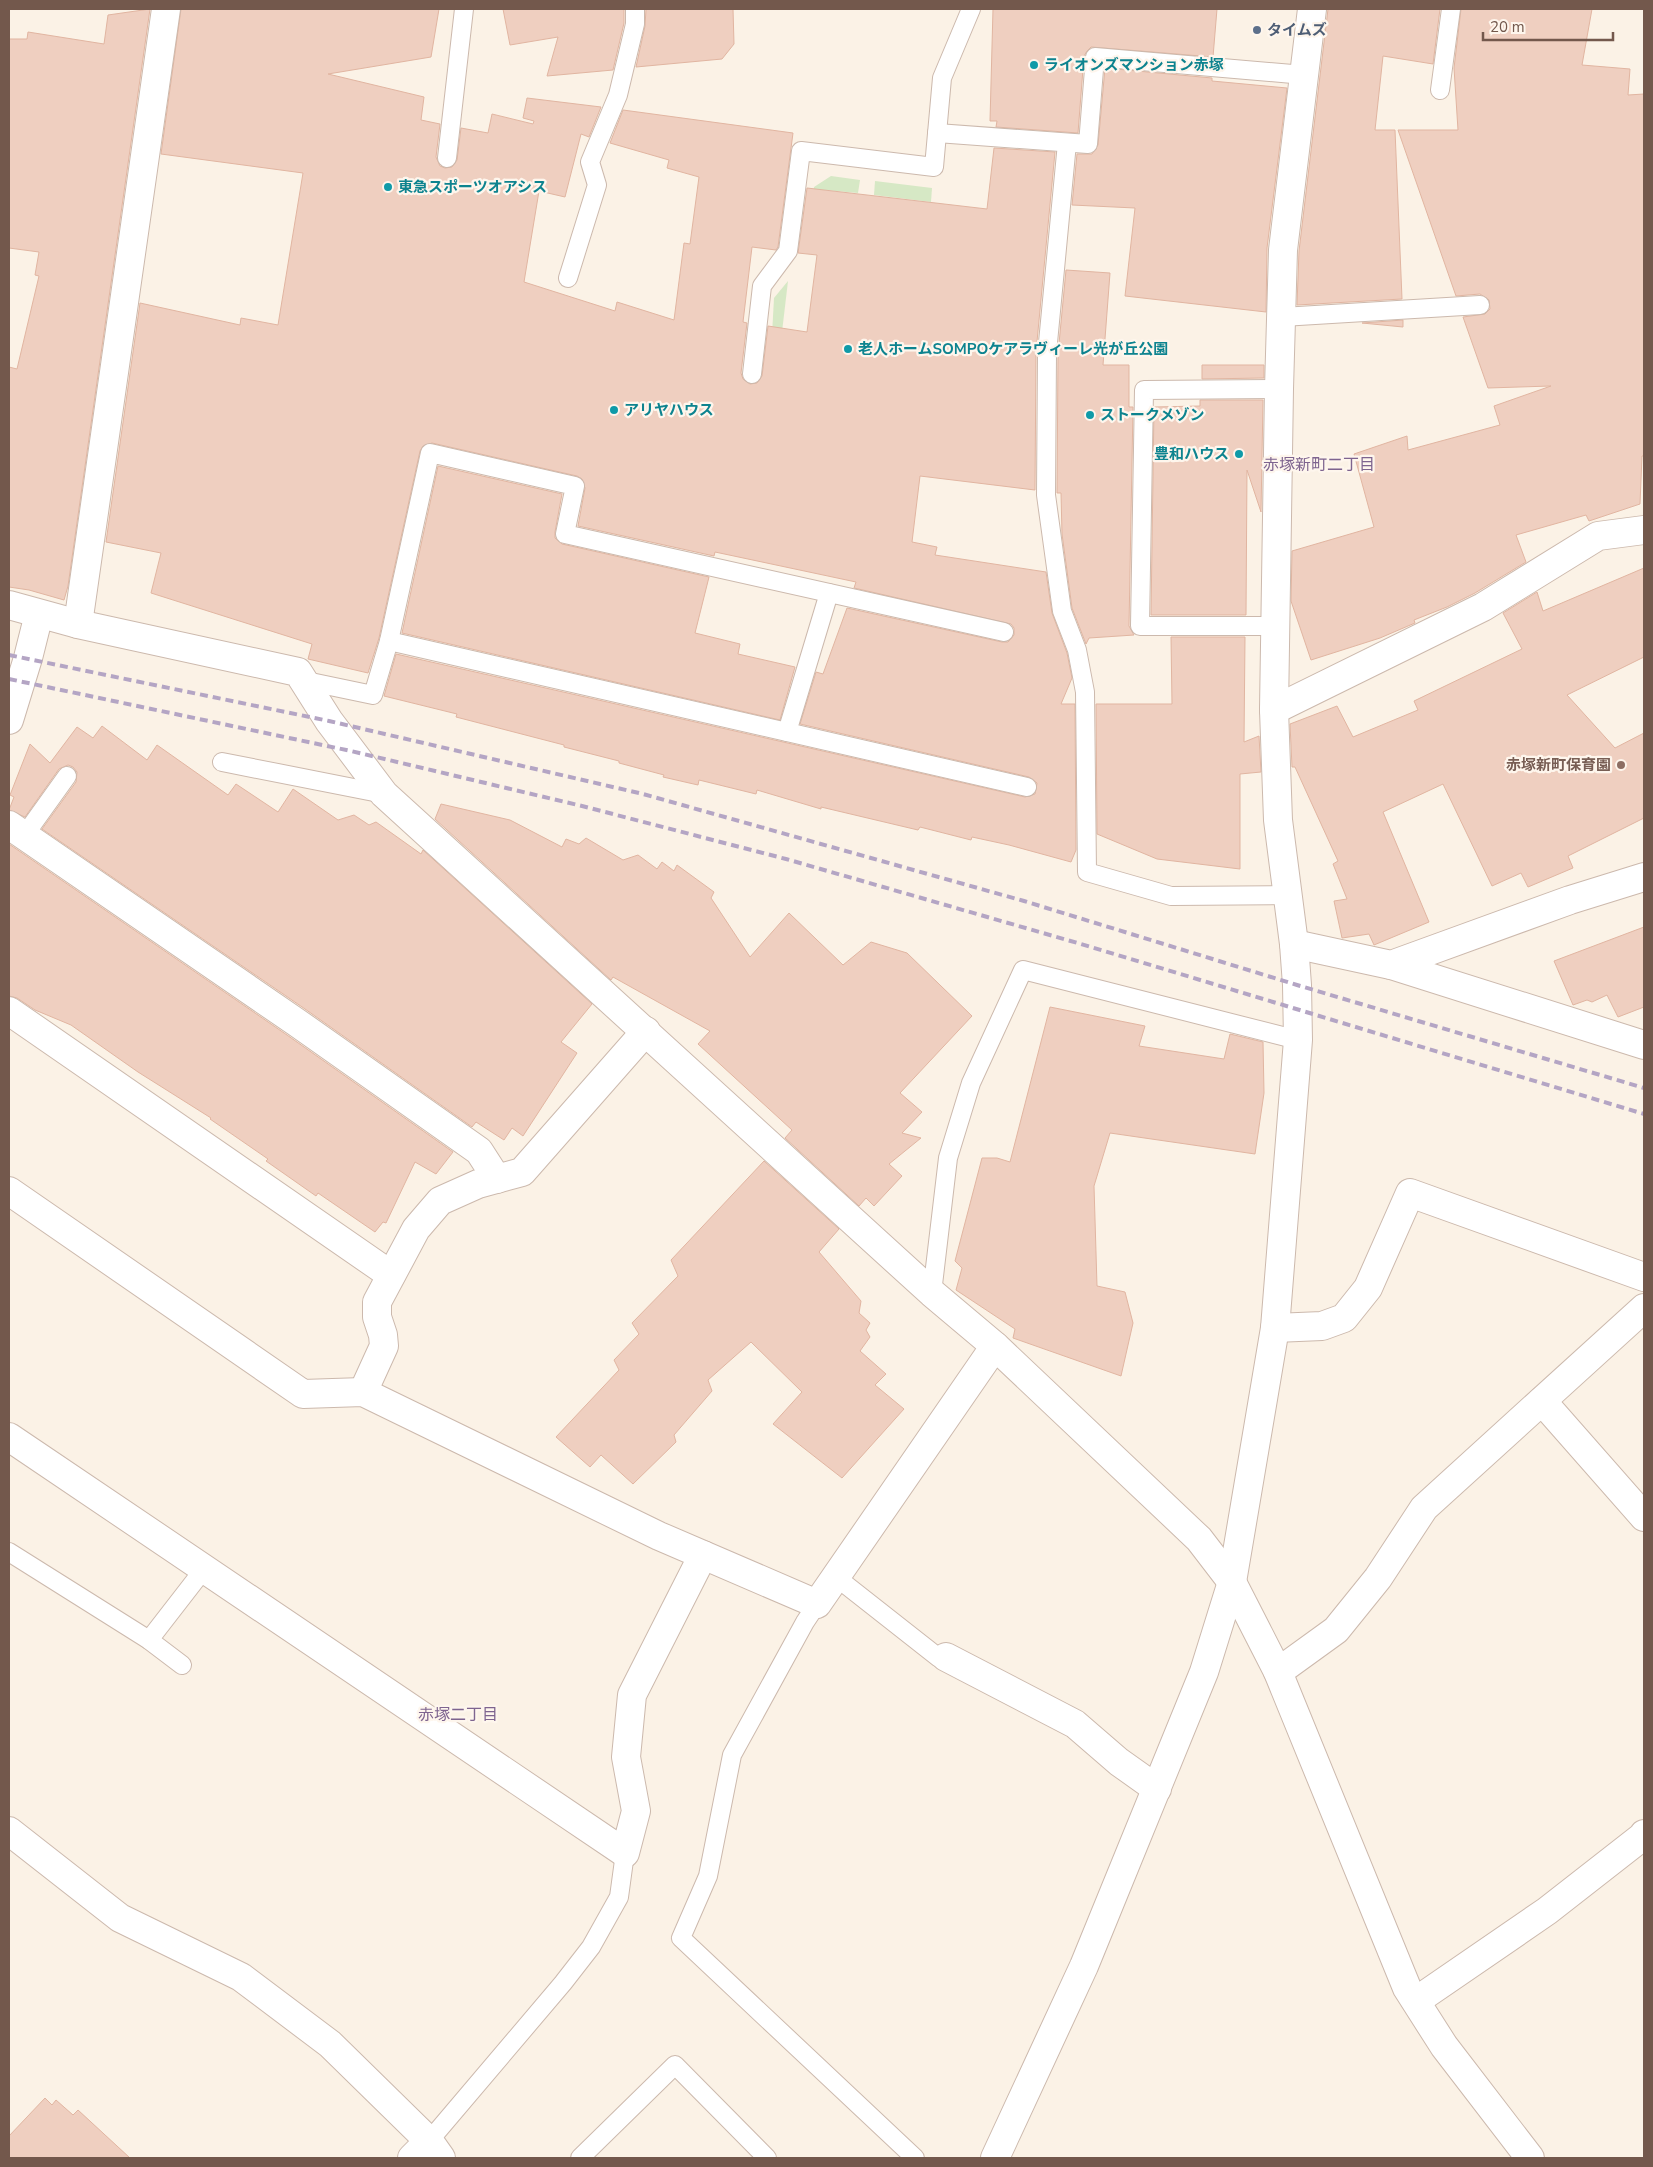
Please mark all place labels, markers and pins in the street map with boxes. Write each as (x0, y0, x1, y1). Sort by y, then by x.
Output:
place label: タイムズ (1267, 20, 1327, 40)
marker: タイムズ (1251, 24, 1263, 36)
place label: ライオンズマンション赤塚 (1044, 55, 1224, 75)
marker: ライオンズマンション赤塚 (1028, 59, 1040, 71)
place label: 東急スポーツオアシス (398, 177, 547, 197)
marker: 東急スポーツオアシス (382, 181, 394, 193)
place label: 老人ホームSOMPOケアラヴィーレ光が丘公園 (858, 339, 1168, 359)
marker: 老人ホームSOMPOケアラヴィーレ光が丘公園 (842, 343, 854, 355)
place label: アリヤハウス (624, 400, 714, 420)
marker: アリヤハウス (608, 404, 620, 416)
place label: ストークメゾン (1100, 405, 1204, 425)
marker: ストークメゾン (1084, 409, 1096, 421)
place label: 豊和ハウス (1154, 444, 1229, 464)
marker: 豊和ハウス (1233, 448, 1245, 460)
place label: 赤塚新町保育園 (1506, 755, 1611, 775)
marker: 赤塚新町保育園 (1615, 759, 1627, 771)

